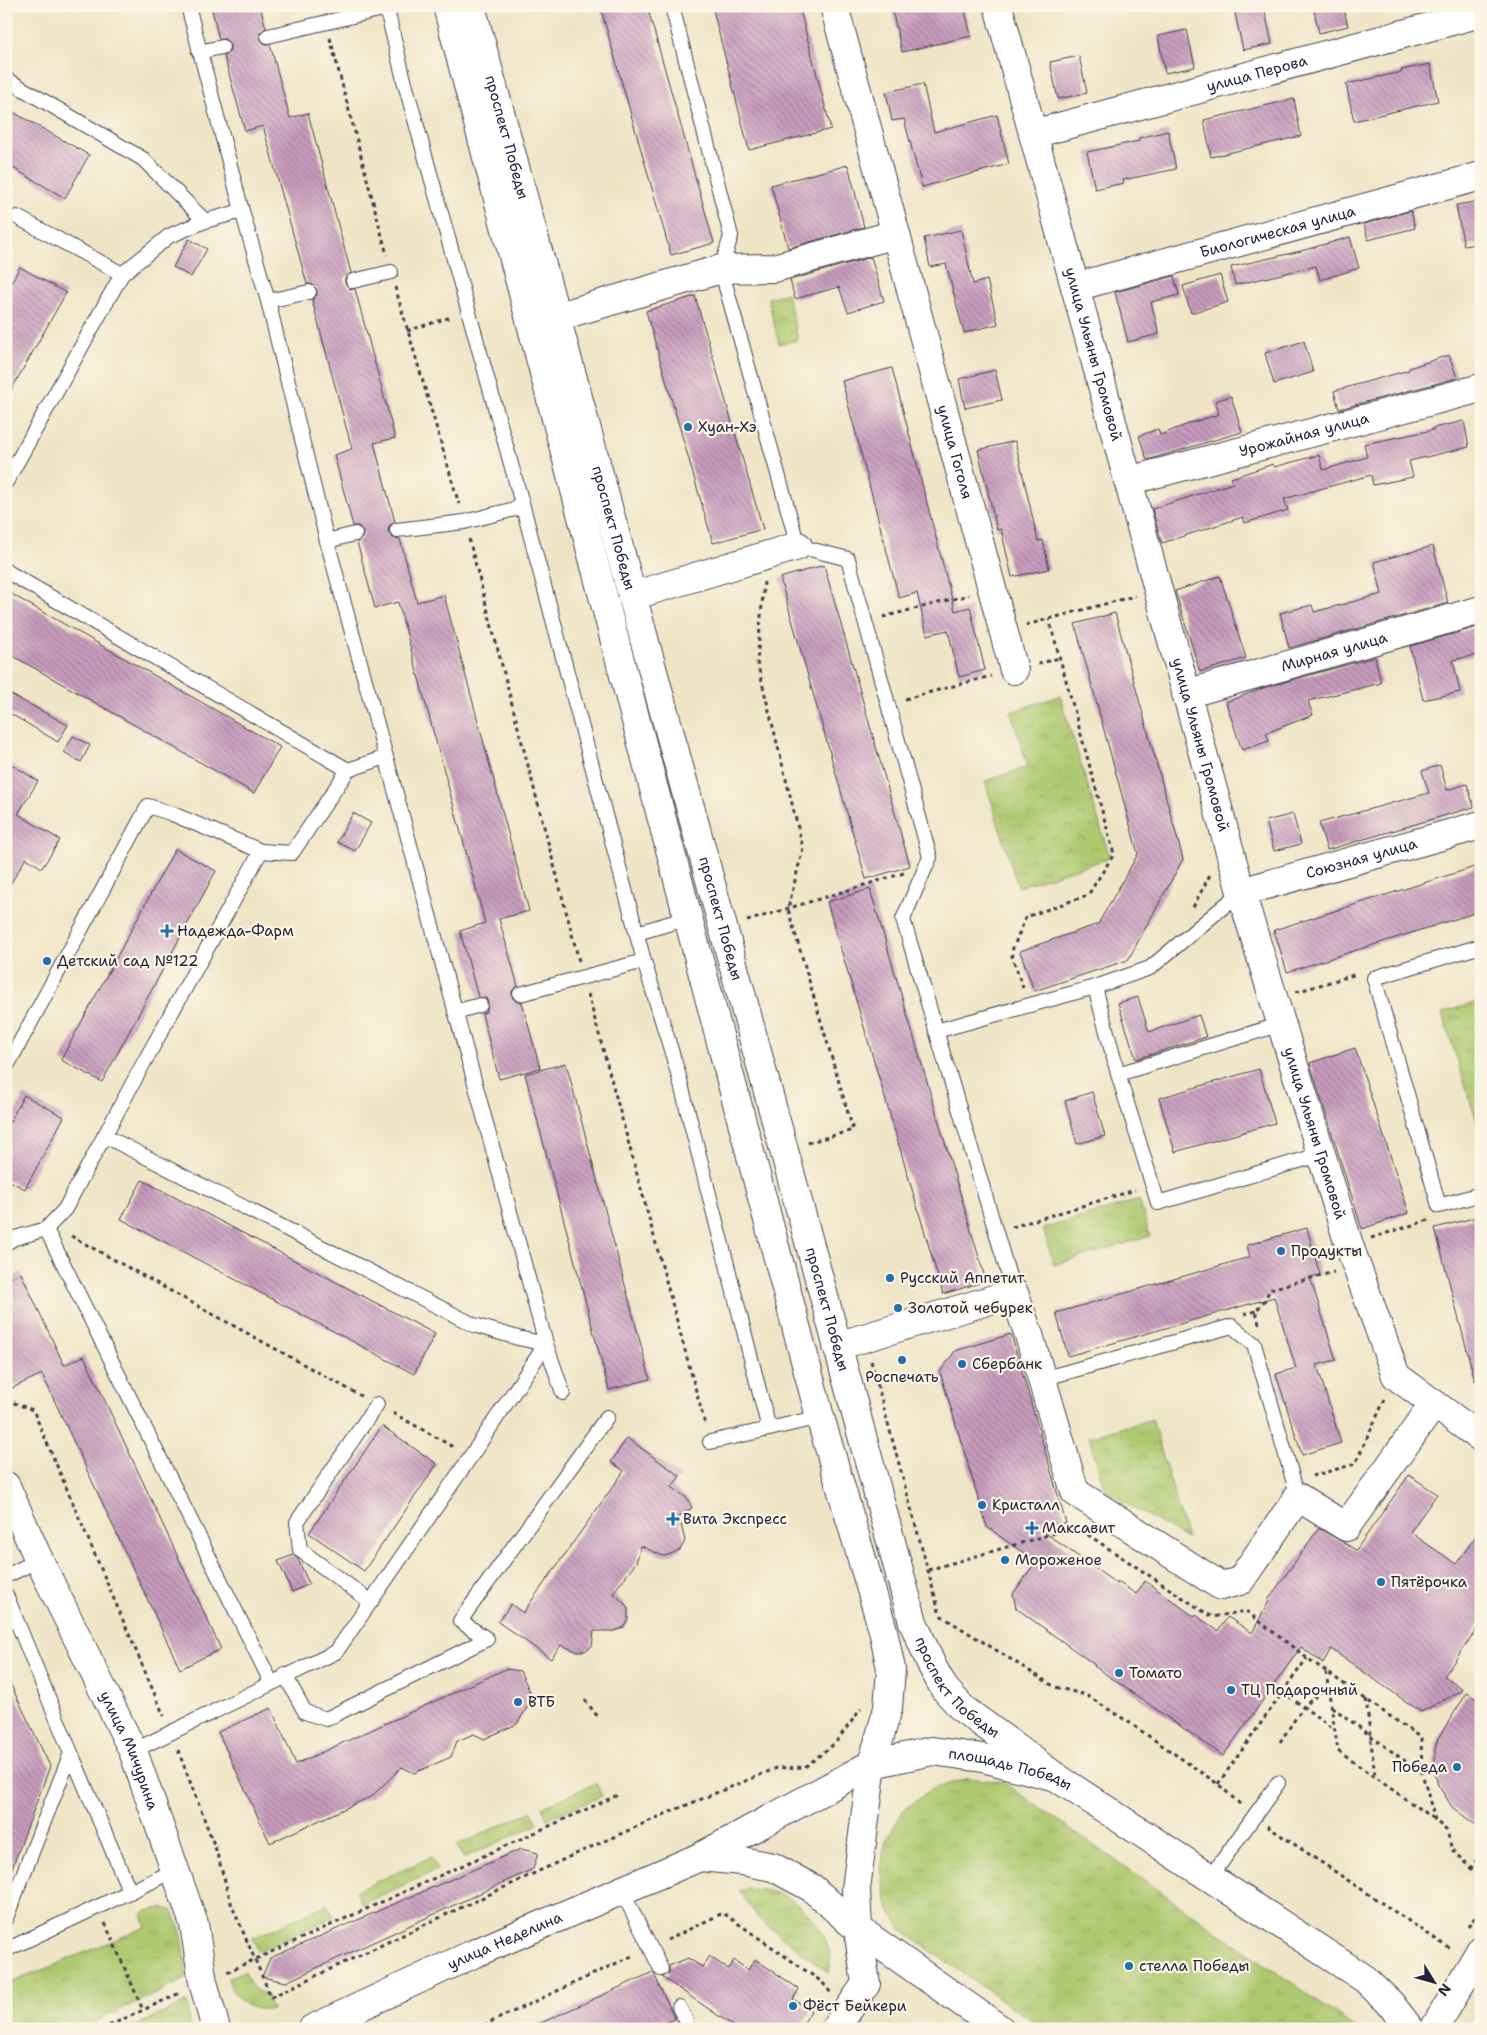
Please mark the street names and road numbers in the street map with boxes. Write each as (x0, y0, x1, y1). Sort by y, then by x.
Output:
street label: улица Перова (1204, 50, 1310, 97)
street label: проспект Победы (480, 73, 533, 201)
street label: Биологическая улица (1198, 201, 1358, 262)
street label: улица Ульяны Громовой (1060, 265, 1127, 443)
street label: улица Гоголя (933, 402, 977, 501)
street label: Урожайная улица (1237, 408, 1372, 461)
street label: проспект Победы (587, 464, 640, 592)
street label: Мирная улица (1279, 627, 1390, 676)
street label: улица Ульяны Громовой (1167, 656, 1234, 834)
street label: Союзная улица (1303, 833, 1420, 883)
street label: проспект Победы (694, 854, 747, 983)
street label: улица Ульяны Громовой (1279, 1045, 1351, 1222)
street label: проспект Победы (801, 1245, 854, 1373)
street label: проспект Победы (910, 1634, 1004, 1743)
street label: улица Мичурина (95, 1688, 163, 1813)
street label: площадь Победы (947, 1743, 1076, 1795)
street label: улица Неделина (444, 1907, 566, 1975)

